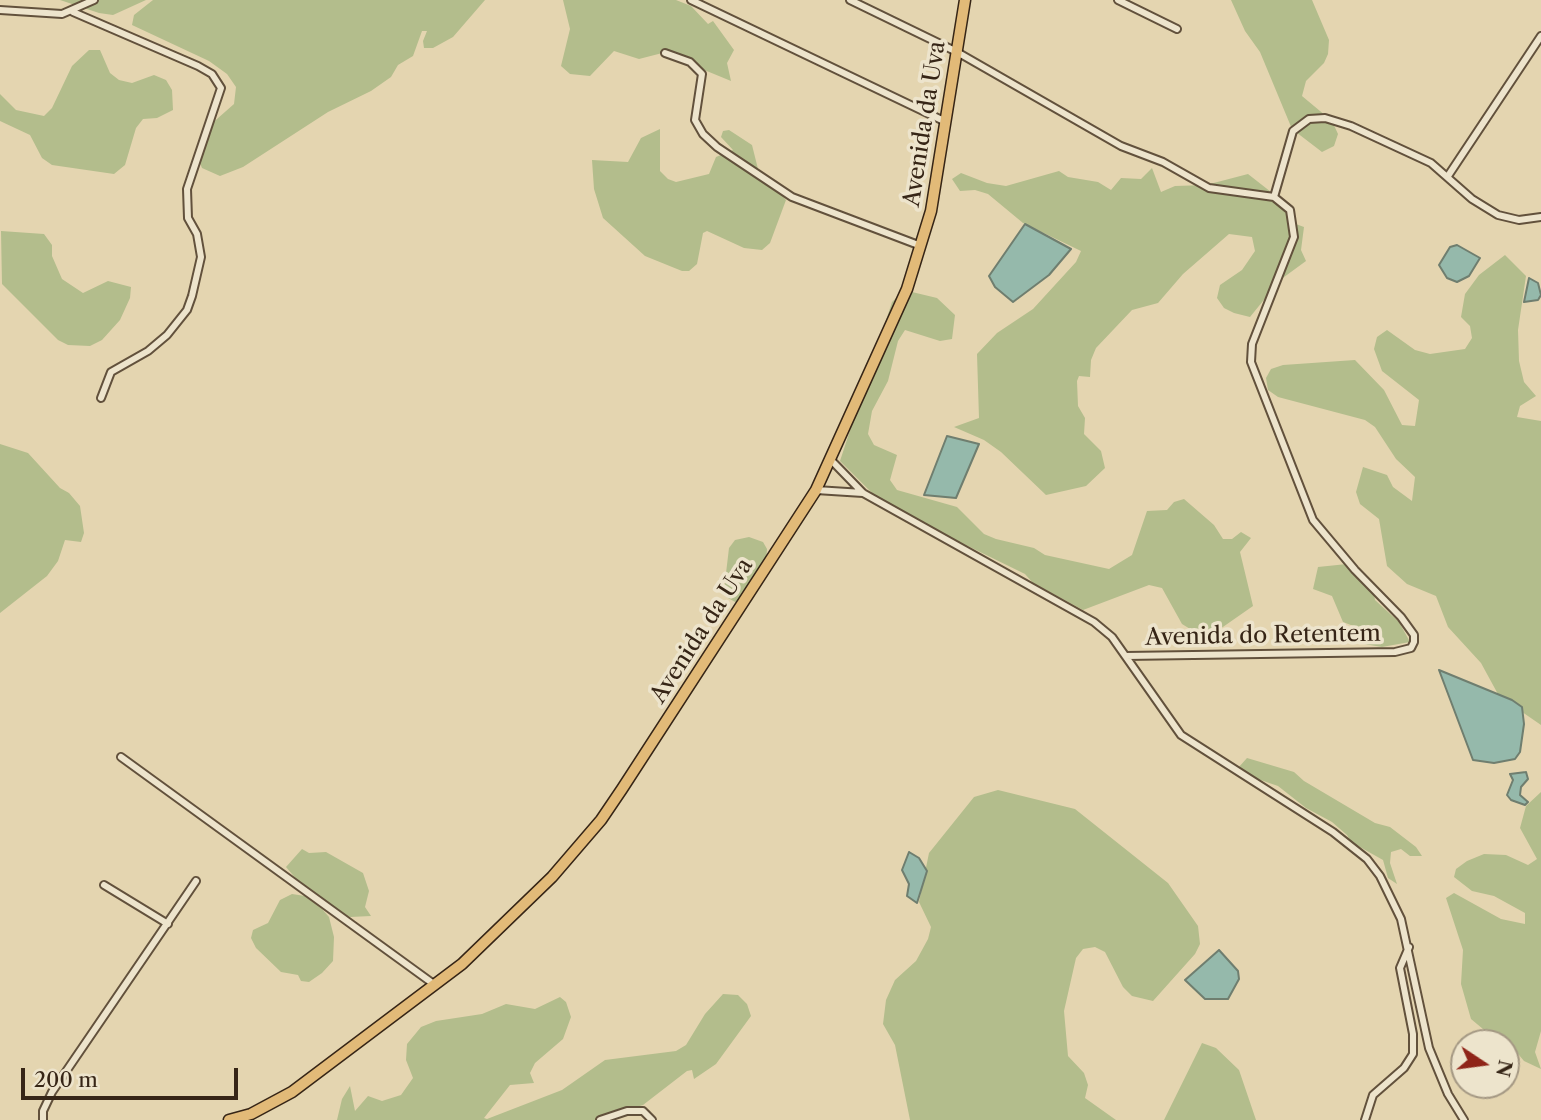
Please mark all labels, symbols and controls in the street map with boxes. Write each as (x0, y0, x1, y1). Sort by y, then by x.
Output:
street label: Avenida da Uva (898, 39, 952, 209)
street label: Avenida da Uva (645, 553, 759, 709)
street label: Avenida do Retentem (1145, 620, 1381, 652)
north arrow (1450, 1029, 1520, 1099)
scale bar (24, 1054, 242, 1098)
text: N (1491, 1058, 1517, 1079)
text: 200 m (34, 1067, 98, 1092)

